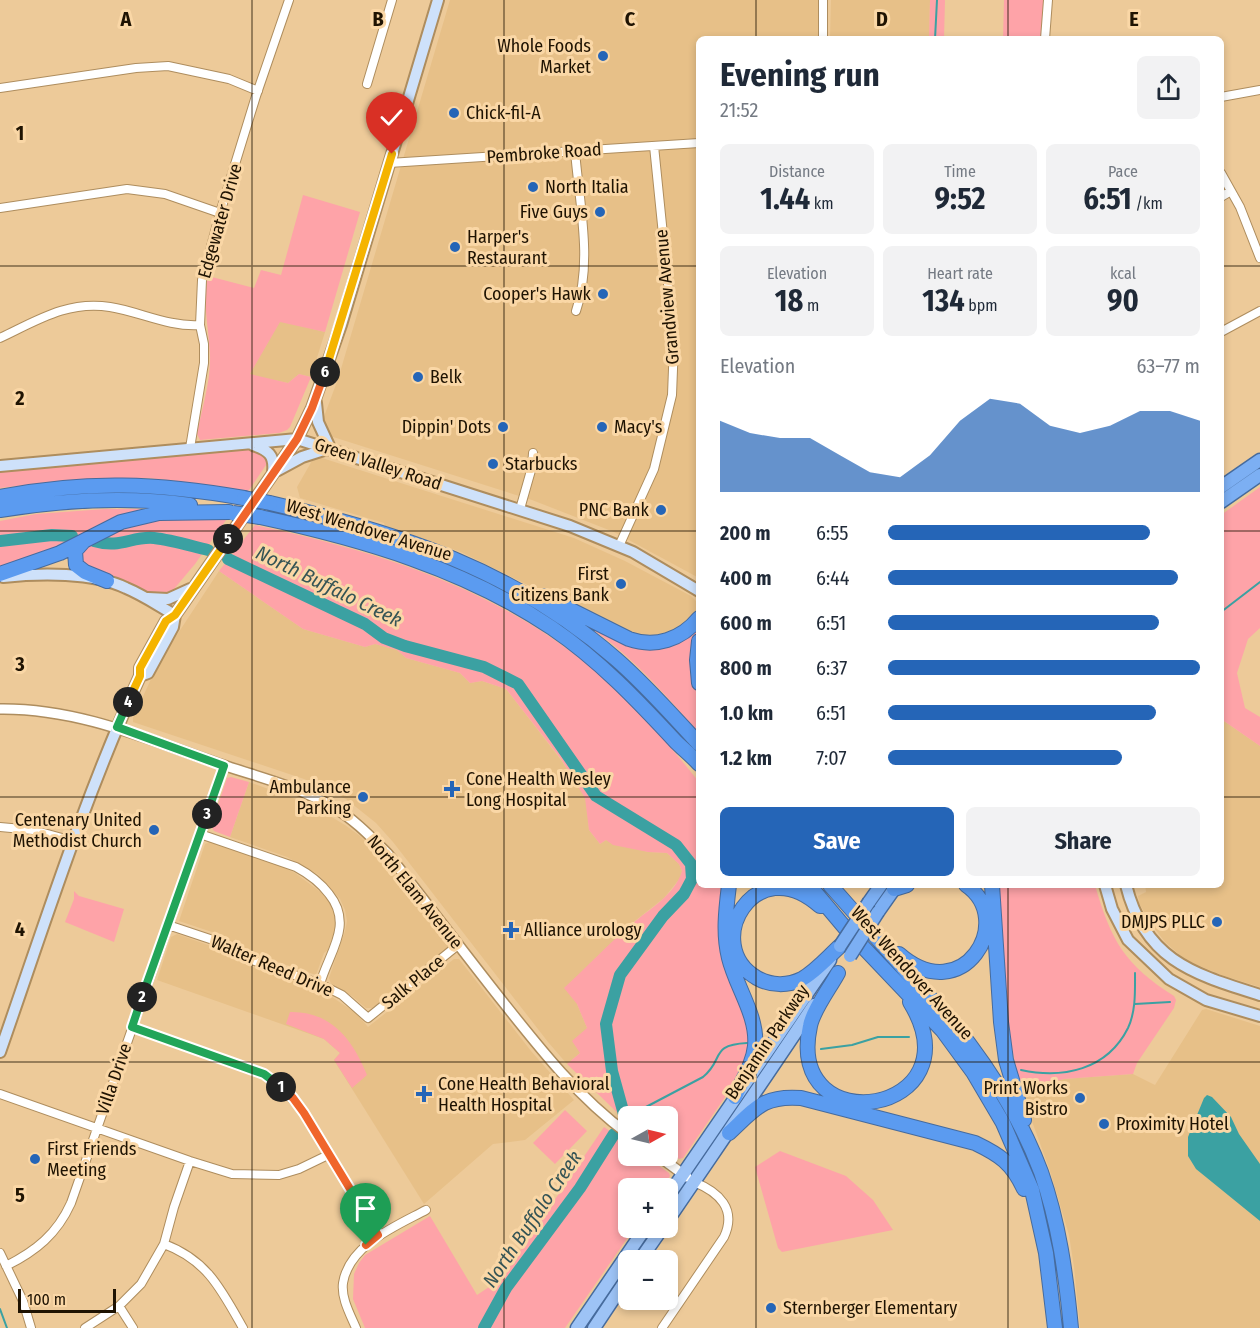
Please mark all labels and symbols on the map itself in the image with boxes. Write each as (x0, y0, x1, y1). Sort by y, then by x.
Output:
text: A (120, 7, 133, 31)
text: B (372, 7, 384, 31)
text: C (625, 7, 636, 31)
text: D (876, 7, 888, 31)
text: E (1129, 7, 1139, 31)
place label: Whole Foods Market (497, 35, 591, 78)
marker: Whole Foods Market (596, 49, 610, 63)
pin (366, 92, 417, 154)
place label: Chick-fil-A (466, 102, 541, 124)
marker: Chick-fil-A (447, 106, 461, 120)
text: 1 (16, 121, 24, 145)
street label: Pembroke Road (486, 138, 602, 168)
street label: Edgewater Drive (193, 161, 247, 281)
place label: North Italia (545, 176, 629, 198)
marker: North Italia (526, 180, 540, 194)
place label: Five Guys (520, 201, 588, 223)
marker: Five Guys (593, 205, 607, 219)
place label: Harper's Restaurant (467, 226, 547, 269)
street label: Grandview Avenue (650, 228, 684, 365)
marker: Harper's Restaurant (448, 240, 462, 254)
place label: Cooper's Hawk (483, 283, 592, 305)
marker: Cooper's Hawk (596, 287, 610, 301)
pin: 6 (310, 357, 340, 387)
place label: Belk (430, 366, 462, 388)
marker: Belk (411, 370, 425, 384)
text: 2 (14, 386, 25, 410)
place label: Dippin' Dots (402, 416, 491, 438)
place label: Macy's (614, 416, 663, 438)
marker: Dippin' Dots (496, 420, 510, 434)
marker: Macy's (595, 420, 609, 434)
street label: Green Valley Road (312, 433, 444, 495)
place label: Starbucks (505, 453, 578, 475)
marker: Starbucks (486, 457, 500, 471)
street label: West Wendover Avenue (283, 494, 455, 566)
place label: PNC Bank (579, 499, 650, 521)
marker: PNC Bank (654, 503, 668, 517)
pin: 5 (213, 524, 243, 554)
water label: North Buffalo Creek (252, 540, 406, 632)
place label: First Citizens Bank (511, 563, 610, 606)
marker: First Citizens Bank (614, 577, 628, 591)
text: 3 (14, 652, 25, 676)
pin: 4 (113, 687, 143, 717)
place label: Cone Health Wesley Long Hospital (466, 768, 611, 811)
place label: Ambulance Parking (269, 776, 352, 819)
marker: Cone Health Wesley Long Hospital (443, 780, 461, 798)
marker: Ambulance Parking (356, 790, 370, 804)
pin: 3 (192, 799, 222, 829)
place label: Centenary United Methodist Church (13, 809, 142, 852)
marker: Centenary United Methodist Church (147, 823, 161, 837)
street label: North Elam Avenue (362, 831, 468, 953)
street label: West Wendover Avenue (846, 902, 978, 1044)
place label: DMJPS PLLC (1121, 911, 1205, 933)
marker: DMJPS PLLC (1210, 915, 1224, 929)
text: 4 (15, 917, 25, 941)
place label: Alliance urology (524, 919, 642, 941)
marker: Alliance urology (502, 921, 520, 939)
street label: Walter Reed Drive (208, 930, 337, 1002)
street label: Salk Place (377, 950, 449, 1014)
street label: Benjamin Parkway (720, 980, 814, 1104)
pin: 2 (127, 982, 157, 1012)
street label: Villa Drive (92, 1040, 137, 1118)
pin: 1 (266, 1072, 296, 1102)
place label: Cone Health Behavioral Health Hospital (438, 1073, 610, 1116)
place label: Print Works Bistro (983, 1077, 1068, 1120)
marker: Cone Health Behavioral Health Hospital (415, 1085, 433, 1103)
marker: Print Works Bistro (1073, 1091, 1087, 1105)
north arrow (618, 1106, 678, 1166)
place label: Proximity Hotel (1116, 1113, 1229, 1135)
marker: Proximity Hotel (1097, 1117, 1111, 1131)
place label: First Friends Meeting (47, 1138, 137, 1181)
water label: North Buffalo Creek (477, 1146, 587, 1292)
marker: First Friends Meeting (28, 1152, 42, 1166)
text: 5 (15, 1183, 25, 1207)
pin (340, 1183, 391, 1245)
scale bar (18, 1286, 116, 1314)
place label: Sternberger Elementary (783, 1297, 957, 1319)
marker: Sternberger Elementary (764, 1301, 778, 1315)

